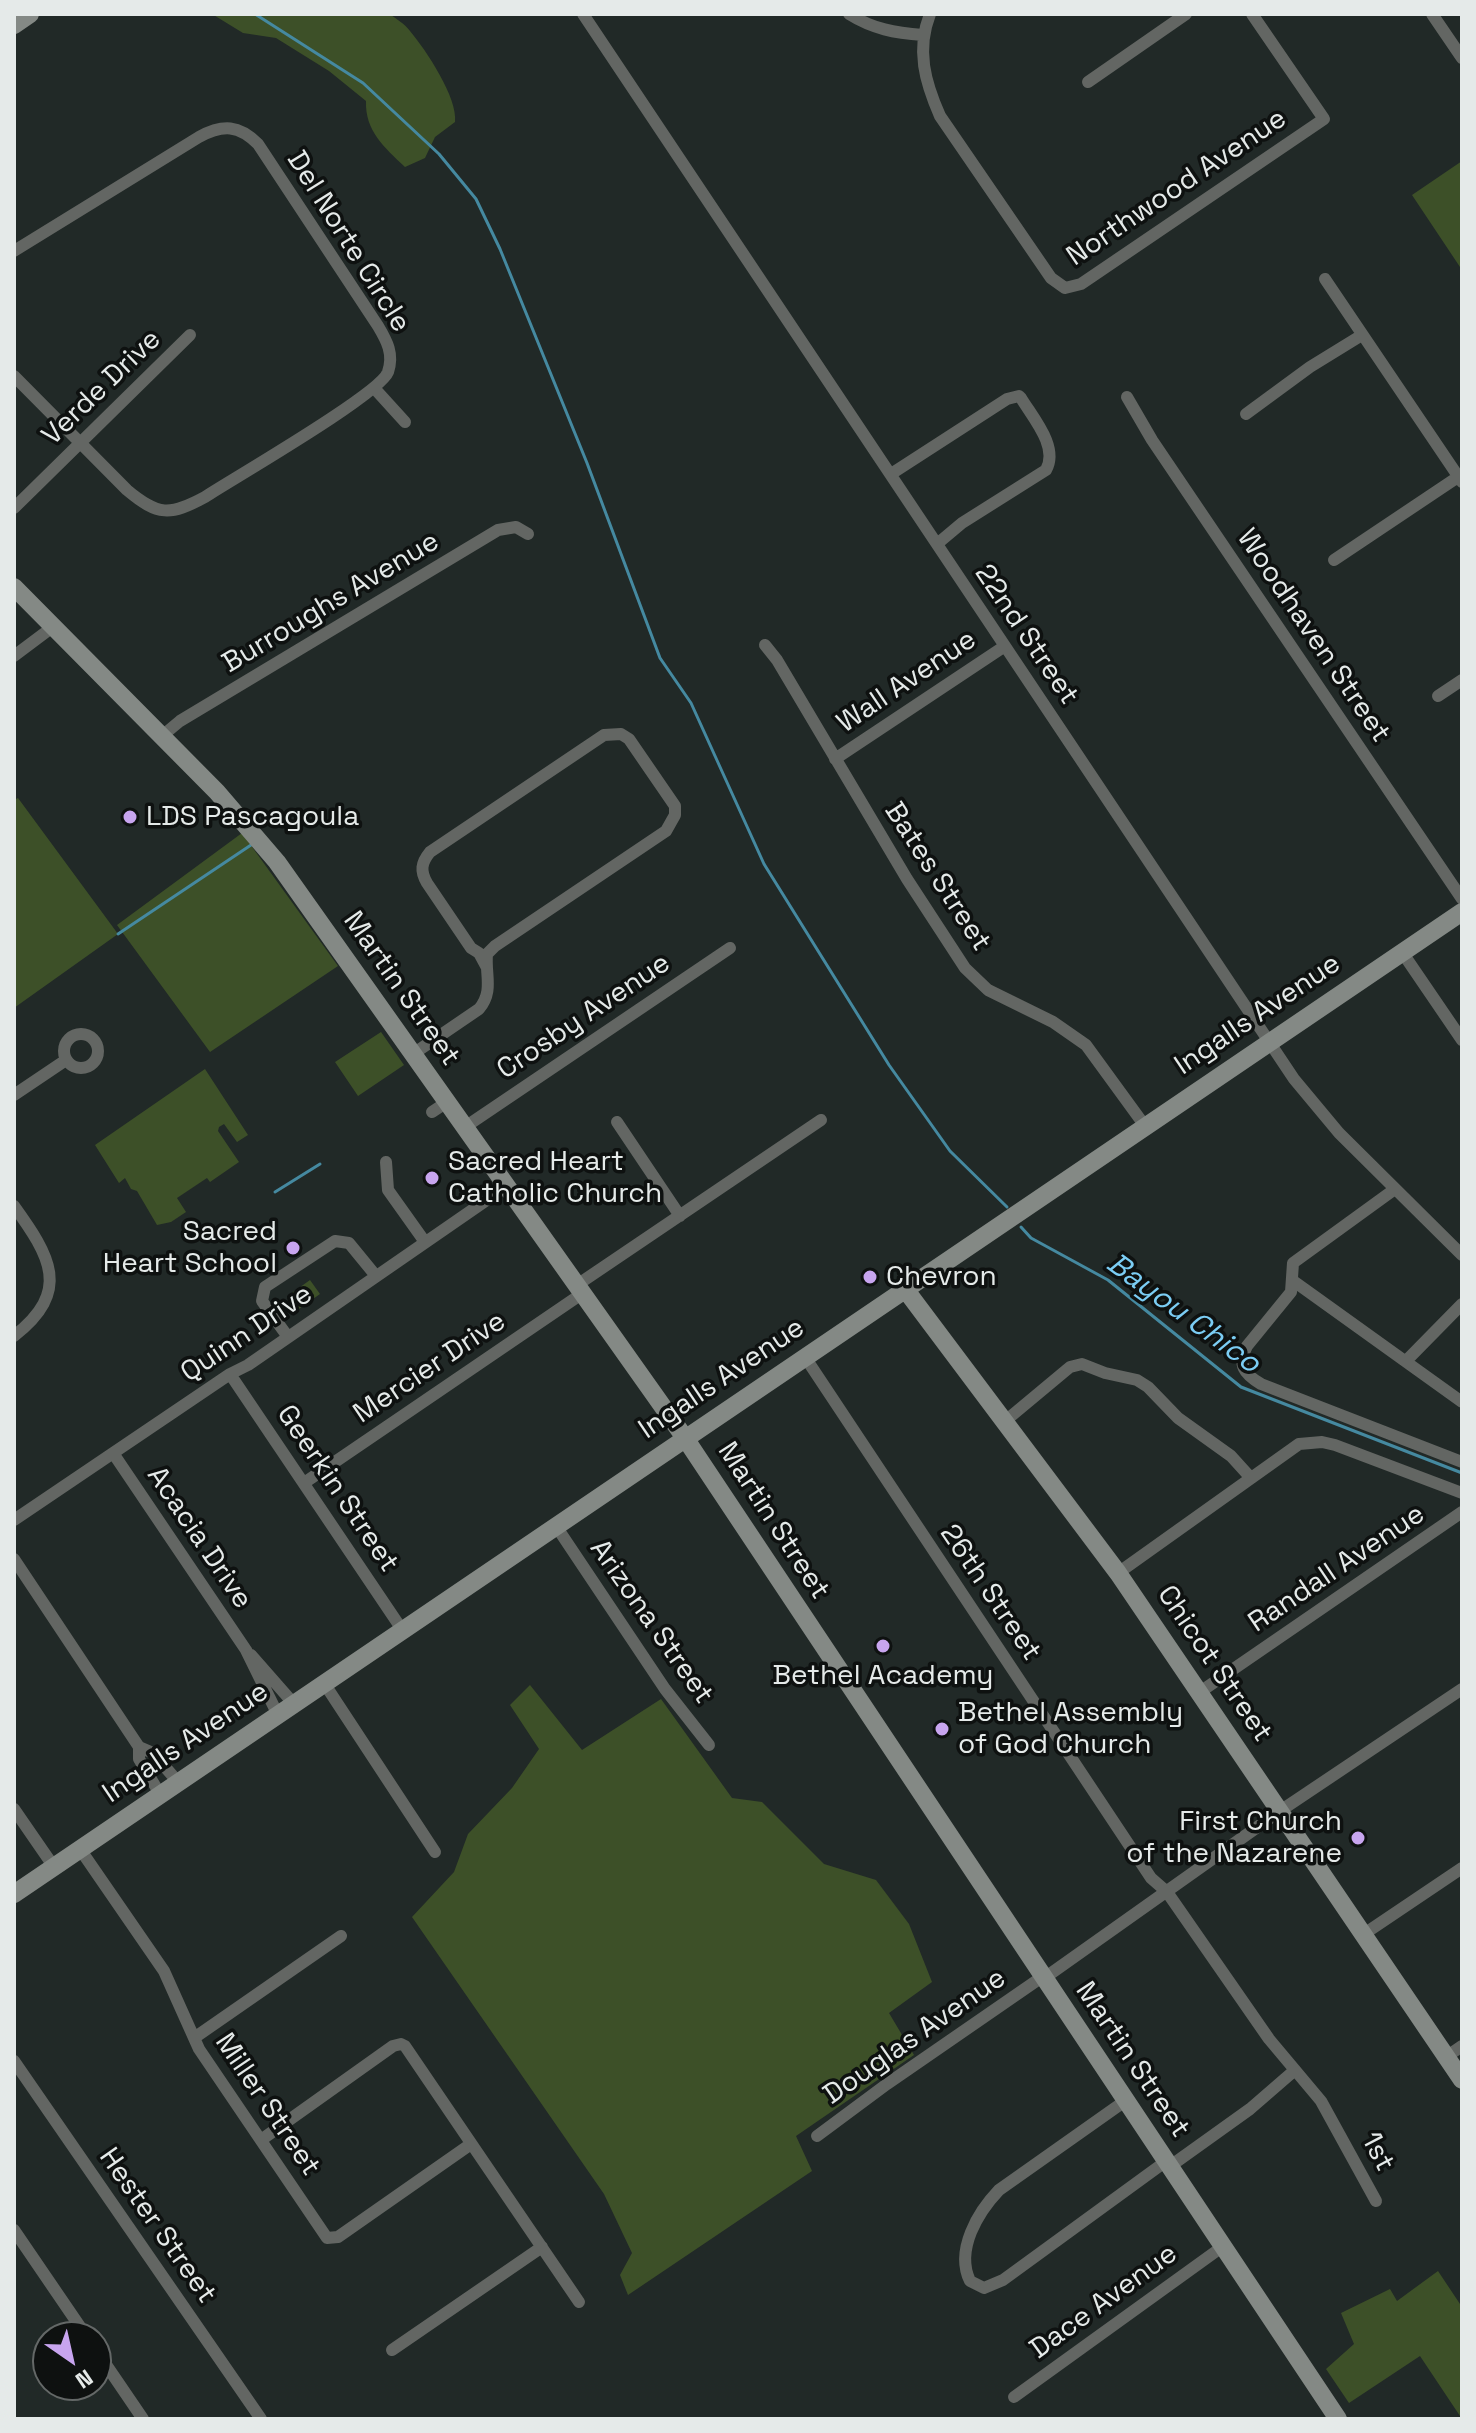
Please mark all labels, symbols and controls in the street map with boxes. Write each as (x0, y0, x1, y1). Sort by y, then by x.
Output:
street label: Northwood Avenue (1061, 102, 1293, 274)
street label: Del Norte Circle (279, 145, 417, 339)
street label: Verde Drive (36, 323, 168, 453)
street label: Woodhaven Street (1229, 523, 1397, 749)
street label: Burroughs Avenue (217, 525, 445, 681)
street label: 22nd Street (967, 559, 1085, 711)
street label: Wall Avenue (831, 623, 983, 741)
street label: Bates Street (877, 796, 997, 958)
place label: LDS Pascagoula (146, 800, 359, 834)
marker: LDS Pascagoula (121, 808, 139, 826)
street label: Martin Street (335, 905, 467, 1073)
street label: Crosby Avenue (491, 947, 677, 1087)
street label: Ingalls Avenue (1169, 947, 1347, 1083)
place label: Sacred Heart Catholic Church (448, 1145, 662, 1211)
marker: Sacred Heart Catholic Church (423, 1169, 441, 1187)
place label: Sacred Heart School (103, 1215, 277, 1281)
marker: Sacred Heart School (284, 1239, 302, 1257)
water label: Bayou Chico (1099, 1246, 1267, 1382)
place label: Chevron (886, 1260, 997, 1294)
marker: Chevron (861, 1268, 879, 1286)
street label: Quinn Drive (175, 1278, 319, 1390)
street label: Mercier Drive (348, 1305, 512, 1431)
street label: Ingalls Avenue (633, 1311, 811, 1447)
street label: Geerkin Street (269, 1399, 405, 1579)
street label: Martin Street (710, 1436, 836, 1606)
street label: Acacia Drive (139, 1461, 259, 1615)
street label: Randall Avenue (1243, 1498, 1431, 1640)
street label: 26th Street (932, 1519, 1048, 1667)
street label: Arizona Street (582, 1534, 720, 1710)
street label: Chicot Street (1149, 1580, 1279, 1748)
marker: Bethel Academy (874, 1637, 892, 1655)
place label: Bethel Academy (773, 1659, 993, 1693)
street label: Ingalls Avenue (97, 1675, 275, 1811)
place label: Bethel Assembly of God Church (958, 1696, 1183, 1762)
marker: Bethel Assembly of God Church (933, 1720, 951, 1738)
place label: First Church of the Nazarene (1126, 1805, 1342, 1871)
marker: First Church of the Nazarene (1349, 1829, 1367, 1847)
street label: Douglas Avenue (817, 1962, 1013, 2112)
street label: Martin Street (1068, 1976, 1196, 2144)
street label: Miller Street (207, 2027, 327, 2183)
street label: 1st (1353, 2127, 1401, 2177)
street label: Hester Street (91, 2142, 223, 2310)
street label: Dace Avenue (1024, 2237, 1184, 2367)
north arrow (32, 2321, 112, 2401)
text: N (70, 2364, 98, 2395)

